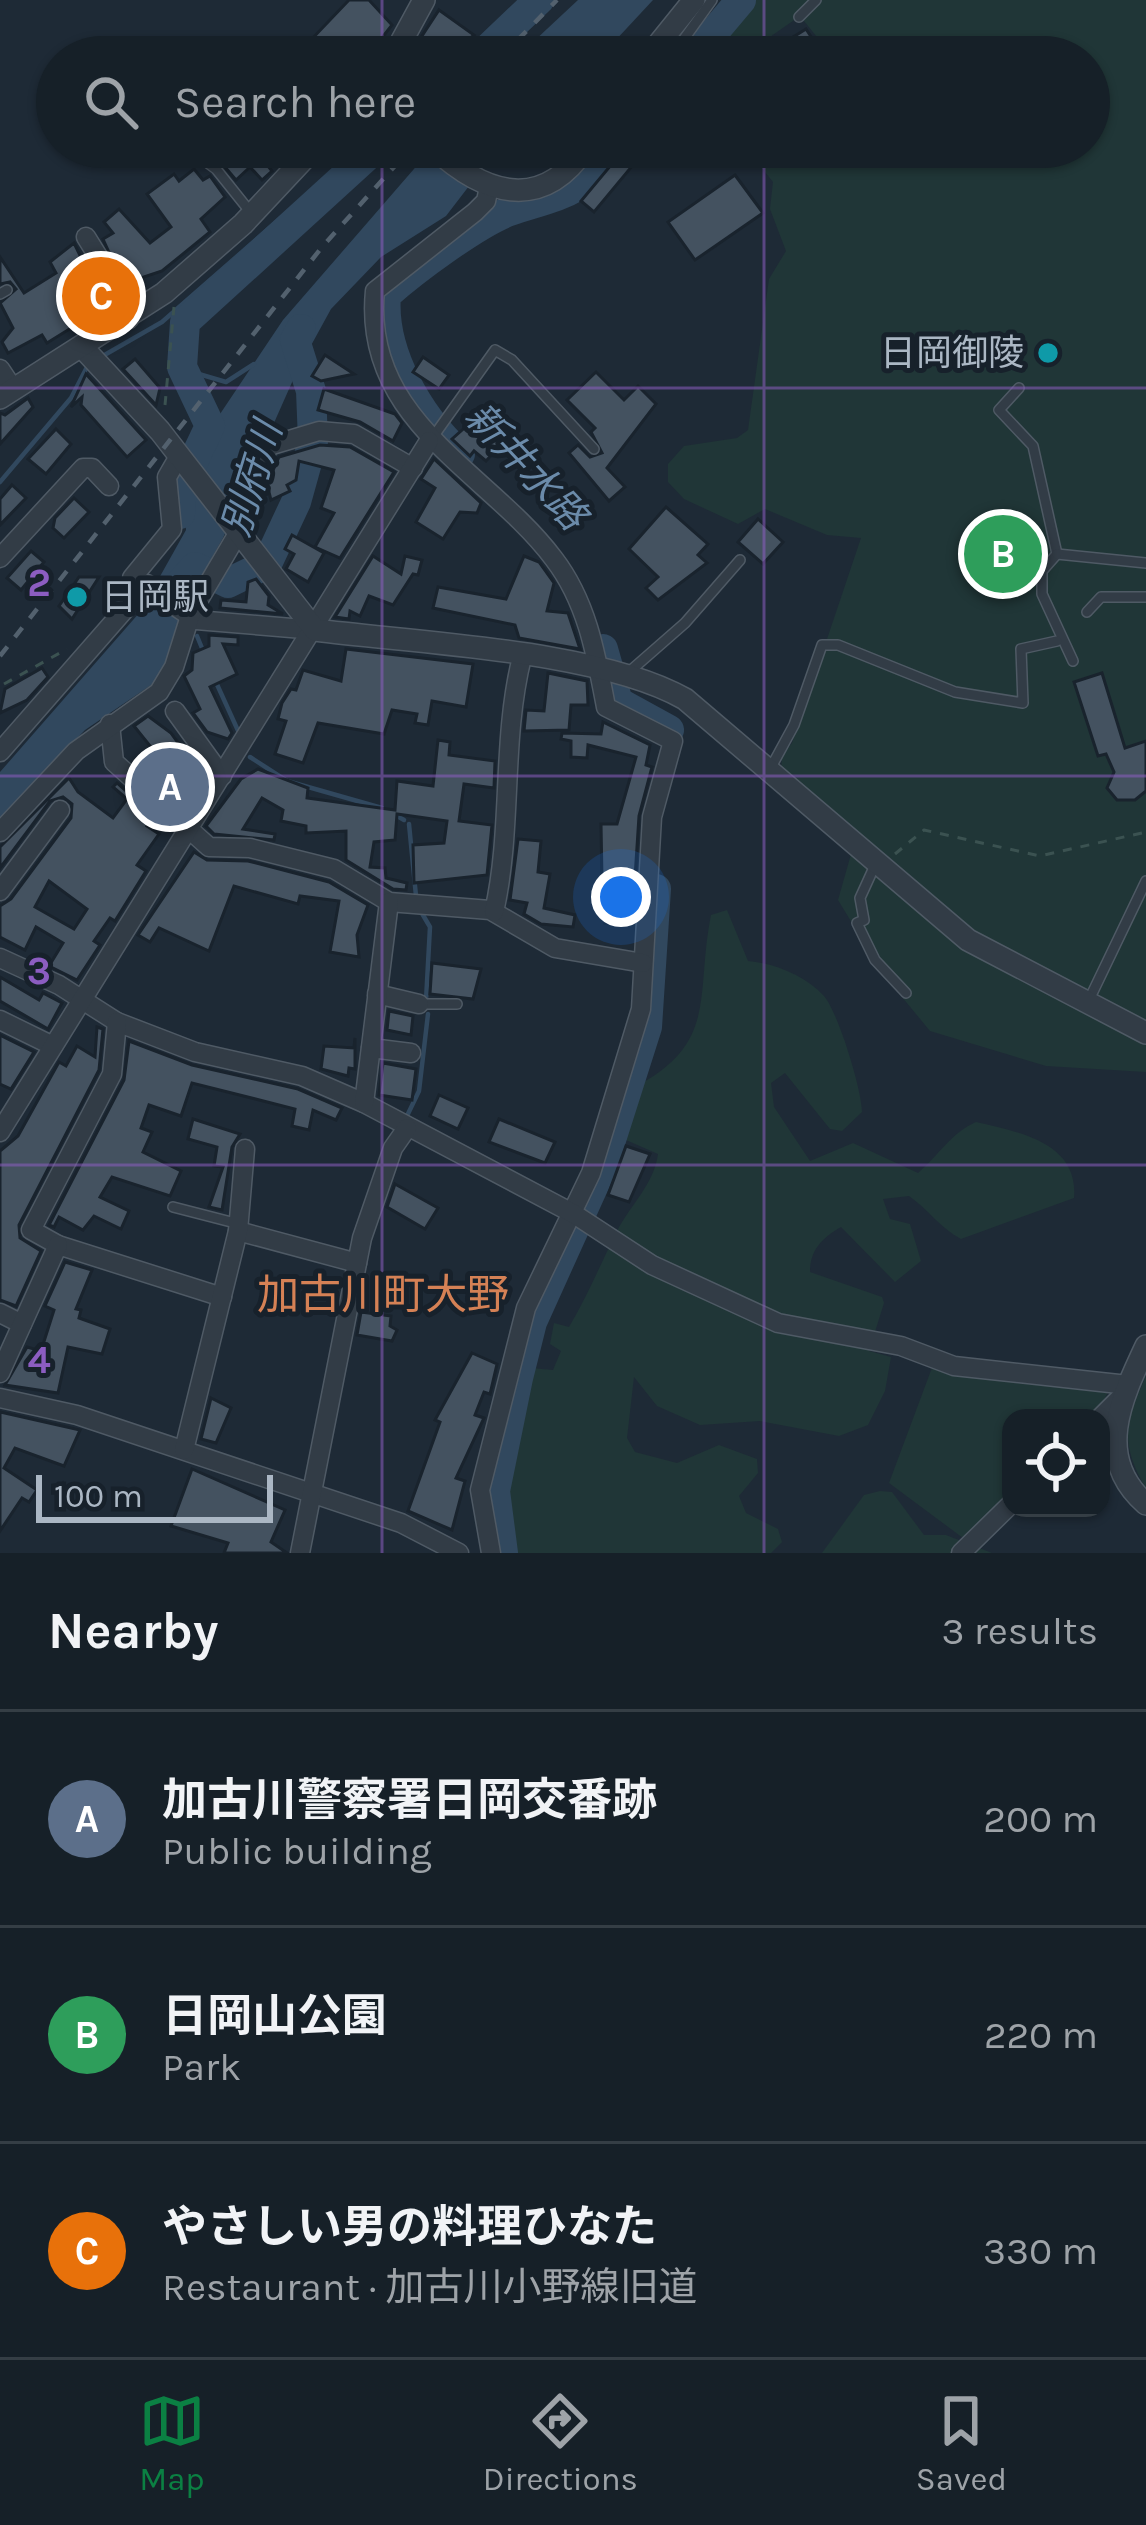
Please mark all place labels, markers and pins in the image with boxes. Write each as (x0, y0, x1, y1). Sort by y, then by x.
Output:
pin: C (62, 251, 140, 341)
place label: 日岡御陵 (880, 332, 1024, 374)
marker: 日岡御陵 (1035, 340, 1061, 366)
pin: B (964, 509, 1042, 599)
place label: 日岡駅 (101, 576, 209, 618)
marker: 日岡駅 (64, 584, 90, 610)
pin: A (131, 742, 209, 832)

